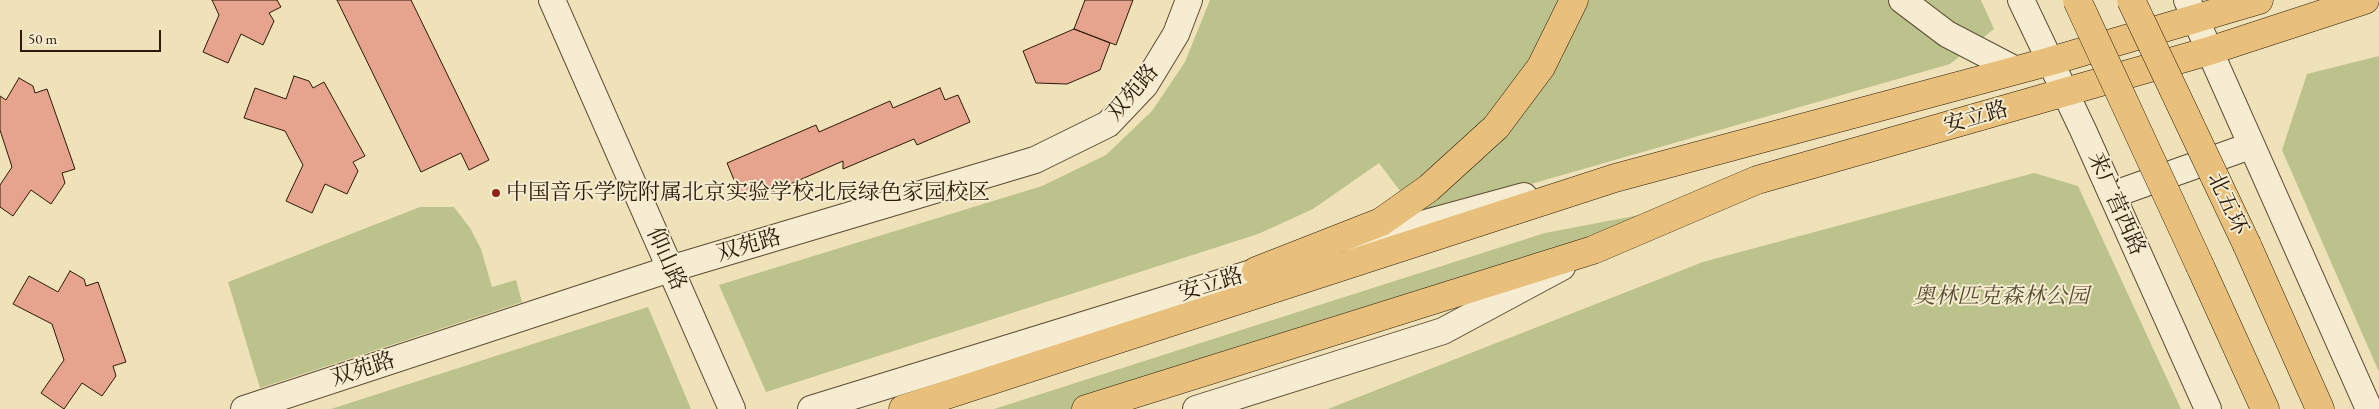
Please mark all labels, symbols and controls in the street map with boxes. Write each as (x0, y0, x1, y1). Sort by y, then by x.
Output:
scale bar (22, 20, 164, 52)
text: 50 m (28, 29, 57, 48)
street label: 双苑路 (1102, 59, 1164, 127)
street label: 安立路 (1941, 96, 2011, 140)
street label: 来广营西路 (2082, 148, 2150, 260)
street label: 北五环 (2201, 169, 2253, 239)
place label: 中国音乐学院附属北京实验学校北辰绿色家园校区 (506, 180, 990, 206)
marker: 中国音乐学院附属北京实验学校北辰绿色家园校区 (490, 187, 502, 199)
street label: 仰山路 (641, 223, 691, 295)
street label: 双苑路 (714, 224, 784, 268)
street label: 安立路 (1176, 263, 1246, 307)
park label: 奥林匹克森林公园 (1913, 284, 2089, 310)
street label: 双苑路 (328, 347, 398, 393)

